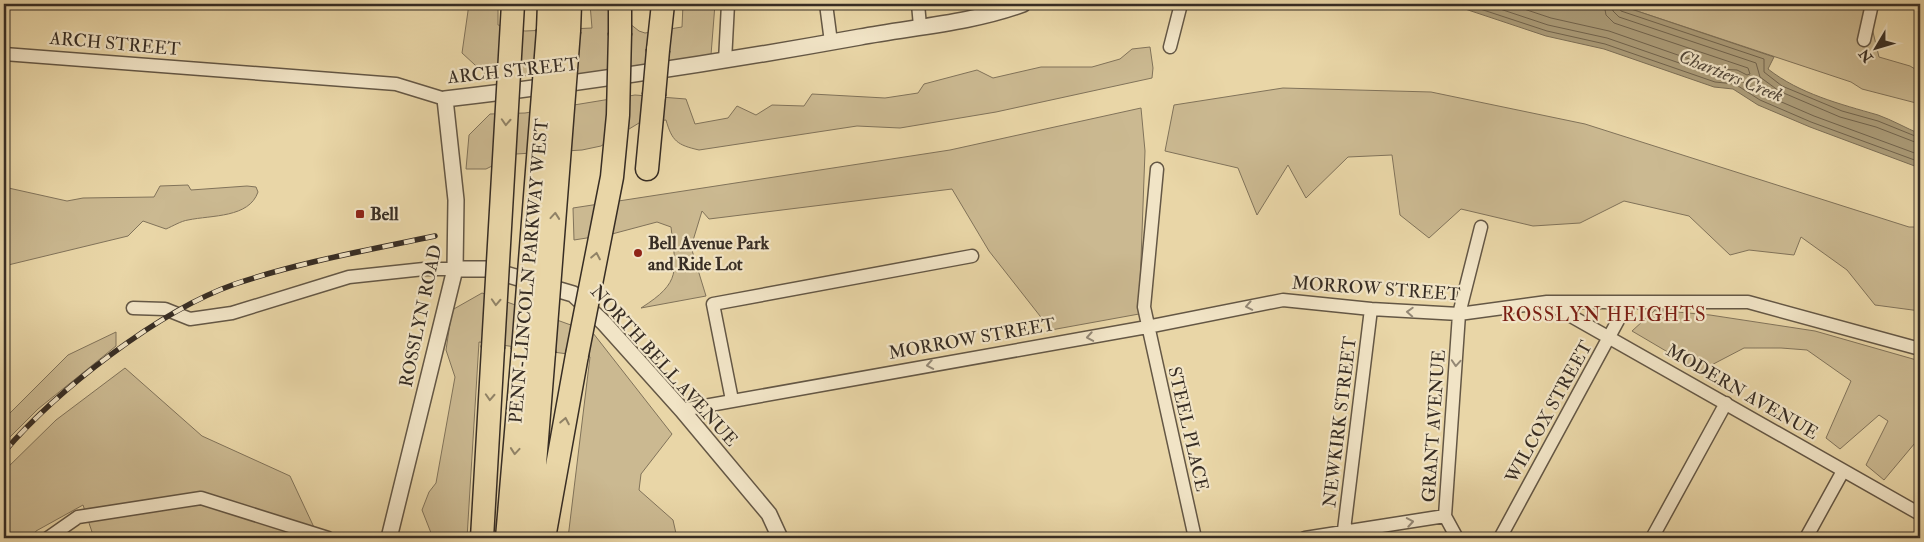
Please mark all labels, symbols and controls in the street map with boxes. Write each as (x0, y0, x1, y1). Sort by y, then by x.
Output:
north arrow (1852, 22, 1902, 72)
street label: ARCH STREET (48, 27, 182, 61)
water label: Chartiers Creek (1675, 44, 1787, 108)
text: N (1855, 45, 1877, 67)
street label: ARCH STREET (446, 53, 580, 89)
street label: PENN-LINCOLN PARKWAY WEST (504, 117, 554, 424)
one-way arrow (501, 119, 512, 127)
place label: Bell (370, 203, 399, 226)
marker: Bell (354, 208, 366, 220)
one-way arrow (549, 211, 560, 219)
place label: Bell Avenue Park and Ride Lot (648, 232, 769, 276)
street label: ROSSLYN ROAD (395, 243, 447, 389)
marker: Bell Avenue Park and Ride Lot (632, 247, 644, 259)
one-way arrow (591, 252, 601, 260)
street label: MORROW STREET (1291, 272, 1462, 306)
street label: NORTH BELL AVENUE (585, 280, 743, 452)
one-way arrow (490, 298, 501, 306)
one-way arrow (1245, 301, 1254, 311)
district label: ROSSLYN HEIGHTS (1501, 303, 1707, 327)
one-way arrow (1406, 306, 1414, 317)
street label: MORROW STREET (887, 313, 1058, 365)
one-way arrow (1085, 331, 1094, 341)
street label: NEWKIRK STREET (1318, 335, 1362, 509)
street label: WILCOX STREET (1500, 336, 1598, 488)
street label: MODERN AVENUE (1662, 339, 1822, 445)
street label: GRANT AVENUE (1417, 349, 1451, 503)
one-way arrow (925, 359, 934, 369)
one-way arrow (1450, 359, 1461, 367)
street label: STEEL PLACE (1162, 364, 1214, 494)
one-way arrow (485, 393, 496, 401)
one-way arrow (559, 417, 569, 426)
one-way arrow (509, 447, 520, 455)
one-way arrow (1406, 517, 1415, 527)

